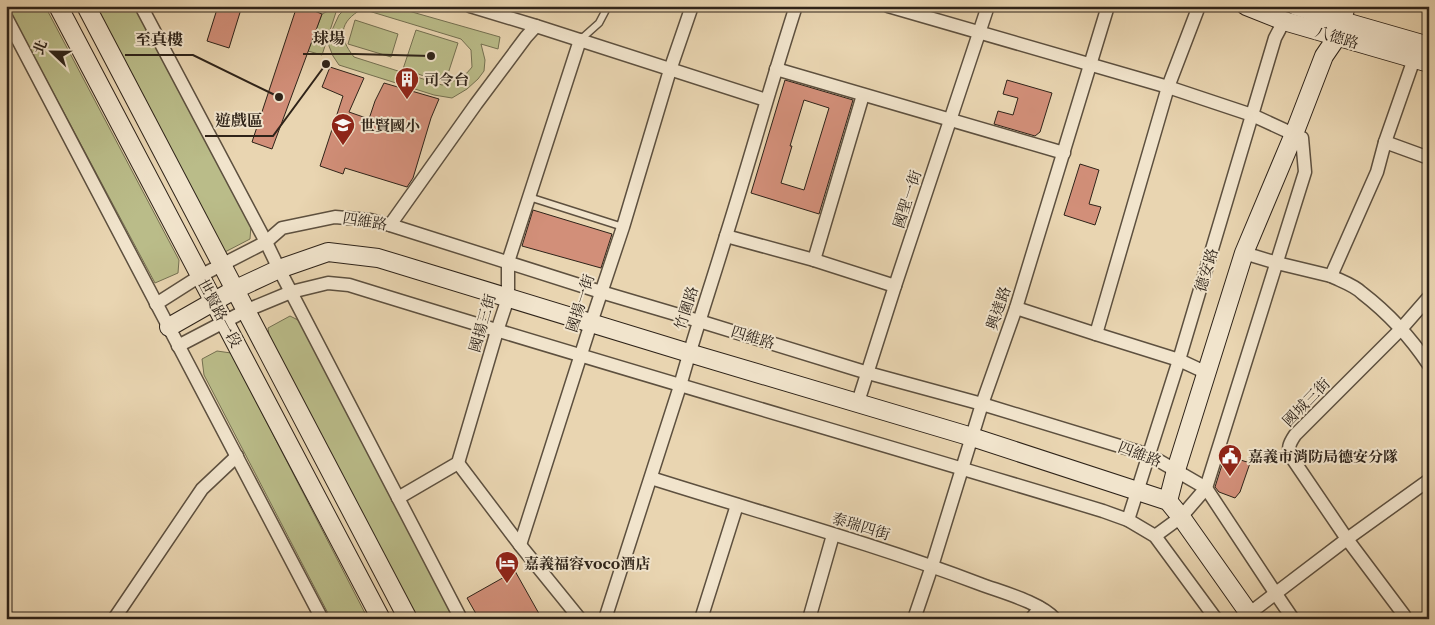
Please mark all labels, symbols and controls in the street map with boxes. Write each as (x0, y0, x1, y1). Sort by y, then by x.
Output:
street label: 八德路 (1313, 21, 1361, 53)
callout: 球場 (303, 23, 355, 54)
callout: 至真樓 (125, 24, 193, 55)
north arrow (28, 28, 78, 78)
text: 球場 (313, 28, 345, 48)
text: 至真樓 (135, 29, 183, 49)
text: 北 (29, 37, 51, 57)
building icon: 司令台 (394, 66, 420, 100)
place label: 司令台 (424, 70, 469, 89)
callout: 遊戲區 (205, 105, 273, 136)
text: 遊戲區 (215, 110, 263, 130)
school or university icon: 世賢國小 (330, 112, 356, 146)
place label: 世賢國小 (360, 116, 420, 135)
street label: 國聖一街 (889, 168, 925, 230)
street label: 四維路 (341, 208, 389, 234)
street label: 德安路 (1190, 246, 1222, 294)
street label: 國揚一街 (562, 272, 598, 334)
street label: 世賢路一段 (194, 275, 246, 351)
street label: 竹圍路 (670, 284, 702, 332)
street label: 興達路 (982, 284, 1014, 332)
street label: 國揚三街 (465, 292, 499, 354)
street label: 四維路 (729, 321, 777, 353)
street label: 國城三街 (1278, 374, 1334, 430)
street label: 四維路 (1116, 437, 1164, 471)
public building icon: 嘉義市消防局德安分隊 (1217, 443, 1243, 477)
place label: 嘉義市消防局德安分隊 (1248, 447, 1398, 466)
street label: 泰瑞四街 (830, 508, 892, 544)
hotel icon: 嘉義福容voco酒店 (494, 550, 520, 584)
place label: 嘉義福容voco酒店 (524, 554, 650, 573)

